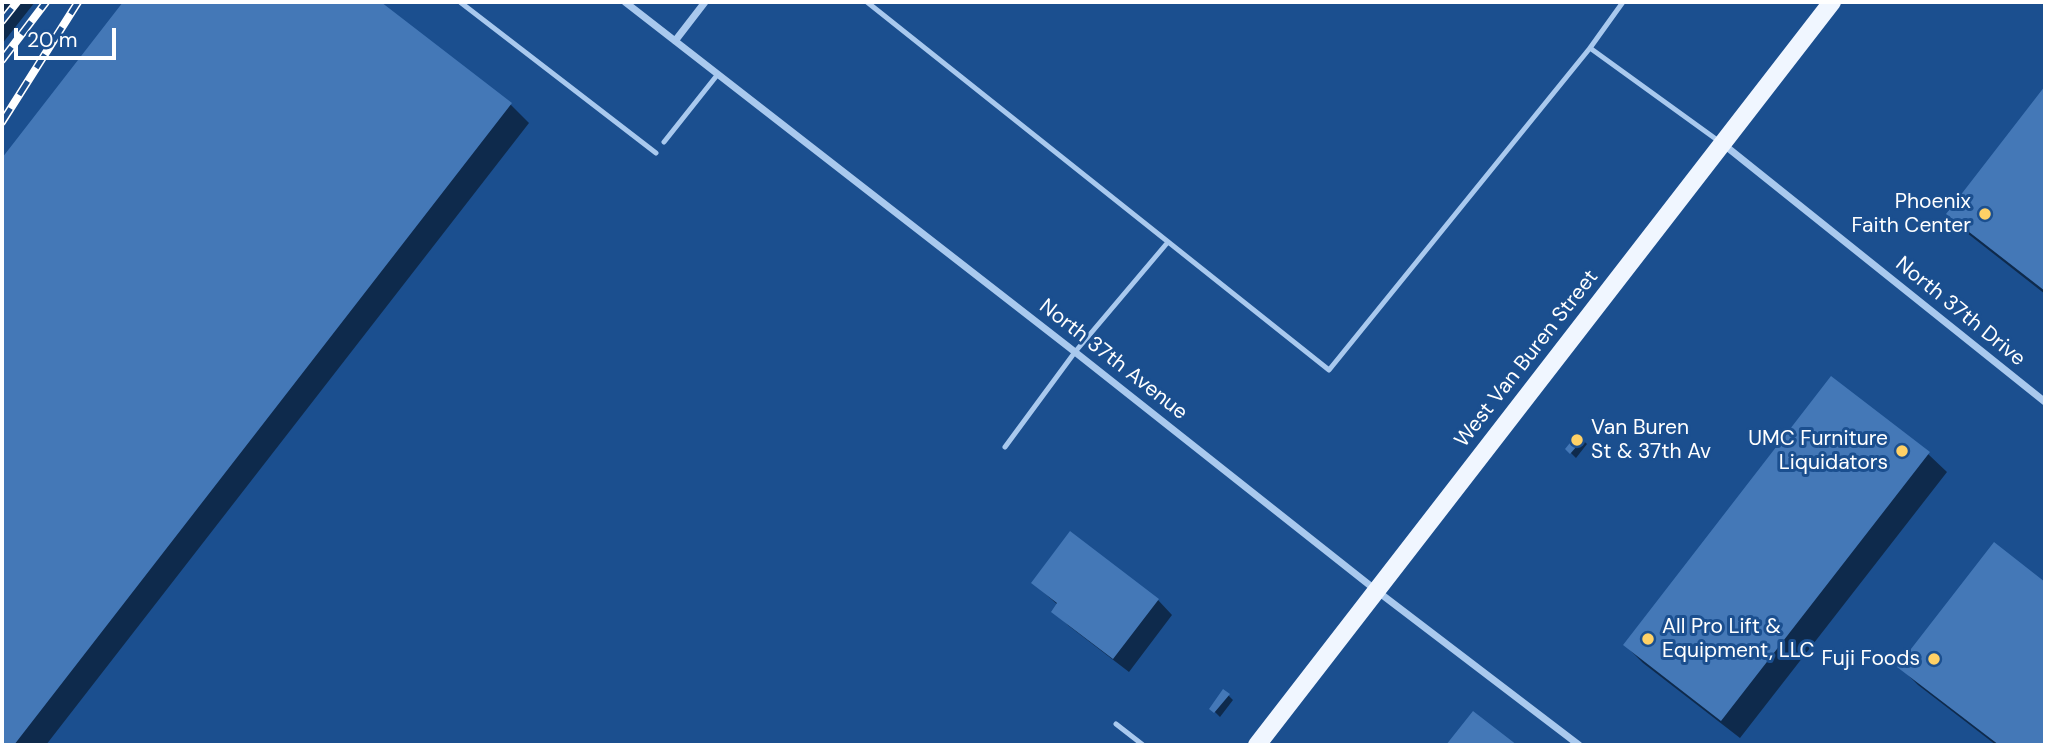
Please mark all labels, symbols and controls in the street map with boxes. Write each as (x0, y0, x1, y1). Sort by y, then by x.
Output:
scale bar (18, 14, 119, 58)
text: 20 m (27, 26, 78, 54)
place label: Phoenix Faith Center (1851, 189, 1971, 239)
marker: Phoenix Faith Center (1977, 206, 1993, 222)
street label: North 37th Drive (1890, 252, 2030, 372)
street label: West Van Buren Street (1450, 265, 1604, 453)
street label: North 37th Avenue (1034, 294, 1192, 426)
place label: Van Buren St & 37th Av (1591, 415, 1711, 465)
place label: UMC Furniture Liquidators (1748, 426, 1888, 476)
marker: Van Buren St & 37th Av (1569, 432, 1585, 448)
marker: UMC Furniture Liquidators (1894, 443, 1910, 459)
place label: All Pro Lift & Equipment, LLC (1662, 614, 1815, 664)
marker: All Pro Lift & Equipment, LLC (1640, 631, 1656, 647)
place label: Fuji Foods (1822, 646, 1920, 672)
marker: Fuji Foods (1926, 651, 1942, 667)

